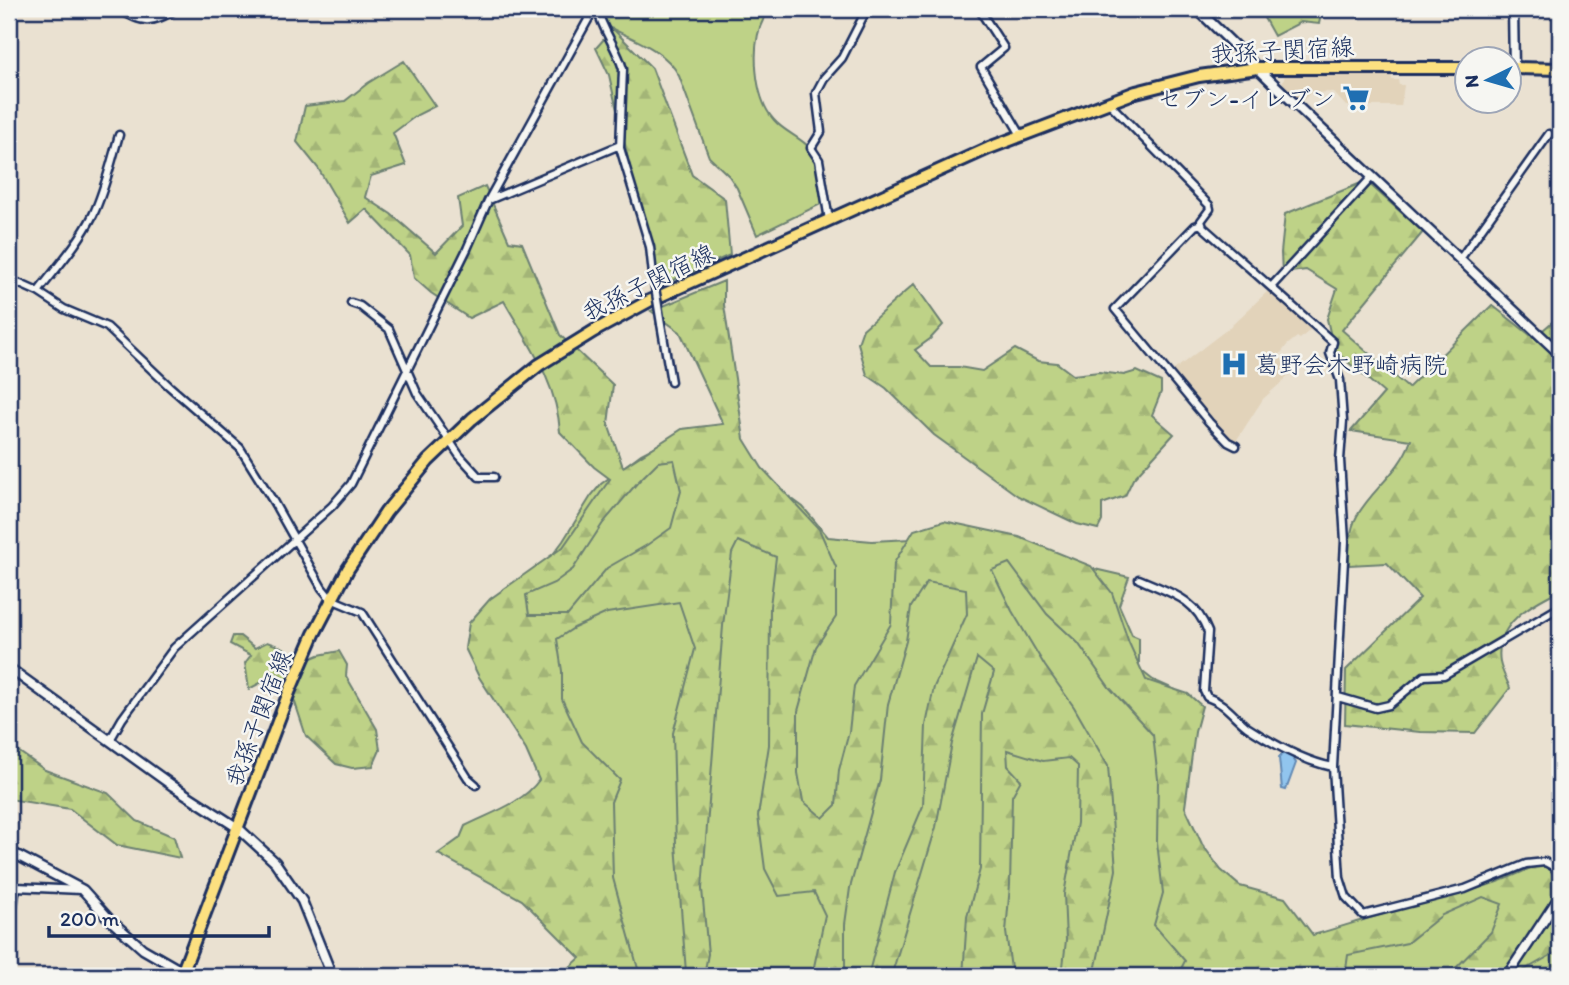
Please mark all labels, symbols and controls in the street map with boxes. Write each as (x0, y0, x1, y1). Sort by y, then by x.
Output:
street label: 我孫子関宿線 (1209, 32, 1355, 68)
north arrow (1454, 46, 1524, 116)
text: N (1460, 74, 1484, 89)
supermarket icon: セブン-イレブン (1341, 83, 1371, 113)
place label: セブン-イレブン (1157, 84, 1335, 113)
street label: 我孫子関宿線 (577, 237, 719, 327)
hospital icon: 葛野会木野崎病院 (1219, 349, 1249, 379)
place label: 葛野会木野崎病院 (1255, 350, 1447, 379)
street label: 我孫子関宿線 (219, 646, 297, 790)
scale bar (49, 894, 270, 938)
text: 200 m (60, 906, 120, 931)

